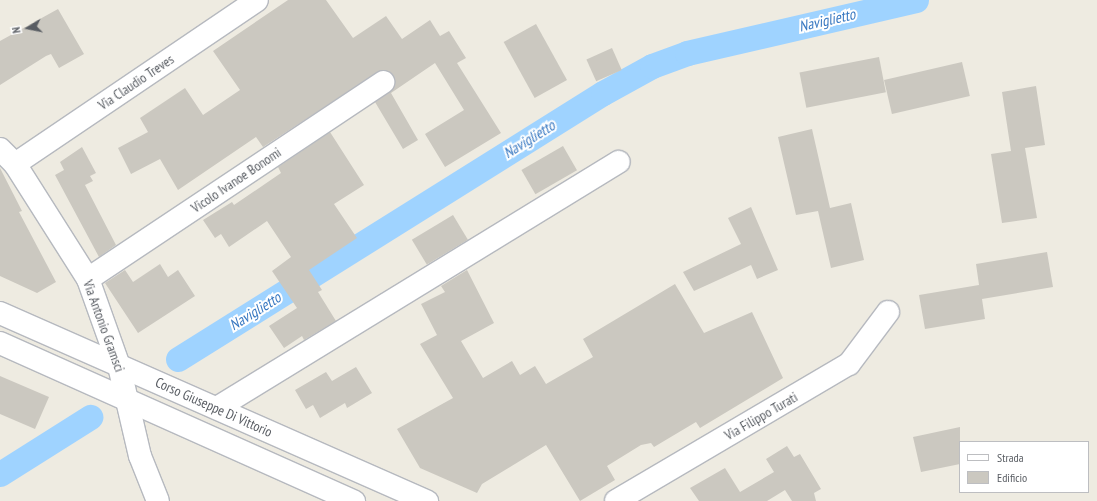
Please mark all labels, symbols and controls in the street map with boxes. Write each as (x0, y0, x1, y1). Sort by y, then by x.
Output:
water label: Naviglietto (797, 5, 857, 35)
north arrow (8, 8, 48, 48)
text: N (9, 26, 24, 34)
street label: Via Claudio Treves (95, 50, 177, 114)
water label: Naviglietto (500, 116, 558, 162)
street label: Vicolo Ivanoe Bonomi (188, 144, 284, 216)
street label: Via Antonio Gramsci (80, 278, 128, 374)
water label: Naviglietto (226, 288, 284, 334)
street label: Corso Giuseppe Di Vittorio (153, 374, 275, 440)
street label: Via Filippo Turati (721, 388, 801, 444)
legend (959, 441, 1089, 493)
text: Strada (997, 450, 1024, 465)
text: Edificio (997, 470, 1027, 485)

